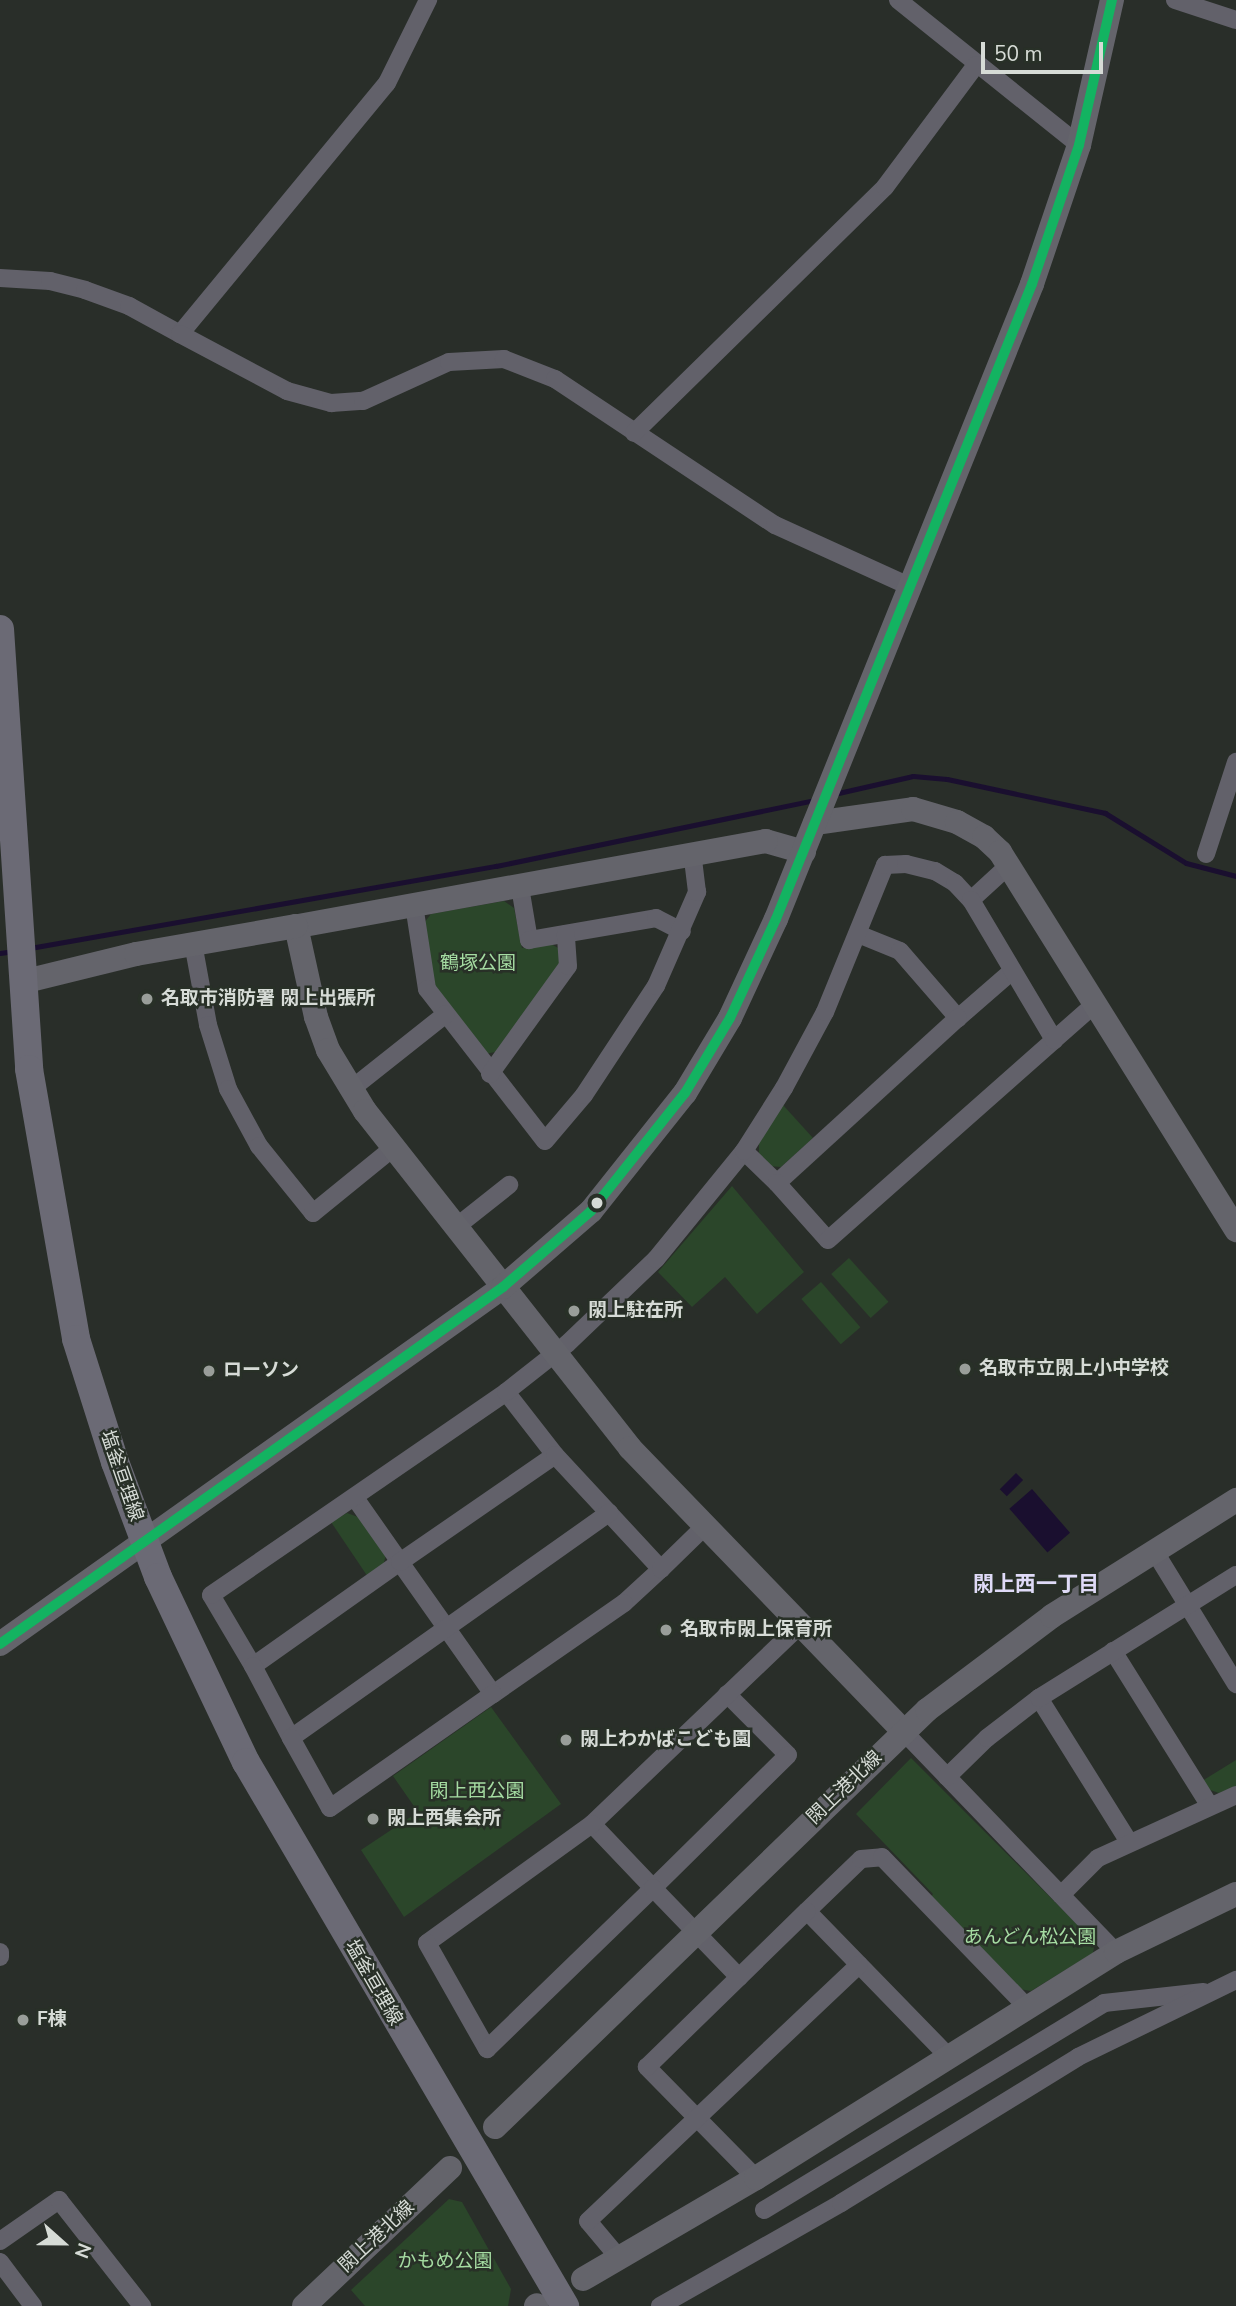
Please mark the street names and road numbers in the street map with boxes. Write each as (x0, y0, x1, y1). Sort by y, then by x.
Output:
street label: 塩釜亘理線 (95, 1427, 147, 1525)
street label: 閖上港北線 (803, 1747, 887, 1829)
street label: 塩釜亘理線 (339, 1936, 407, 2030)
street label: 閖上港北線 (334, 2196, 420, 2278)

